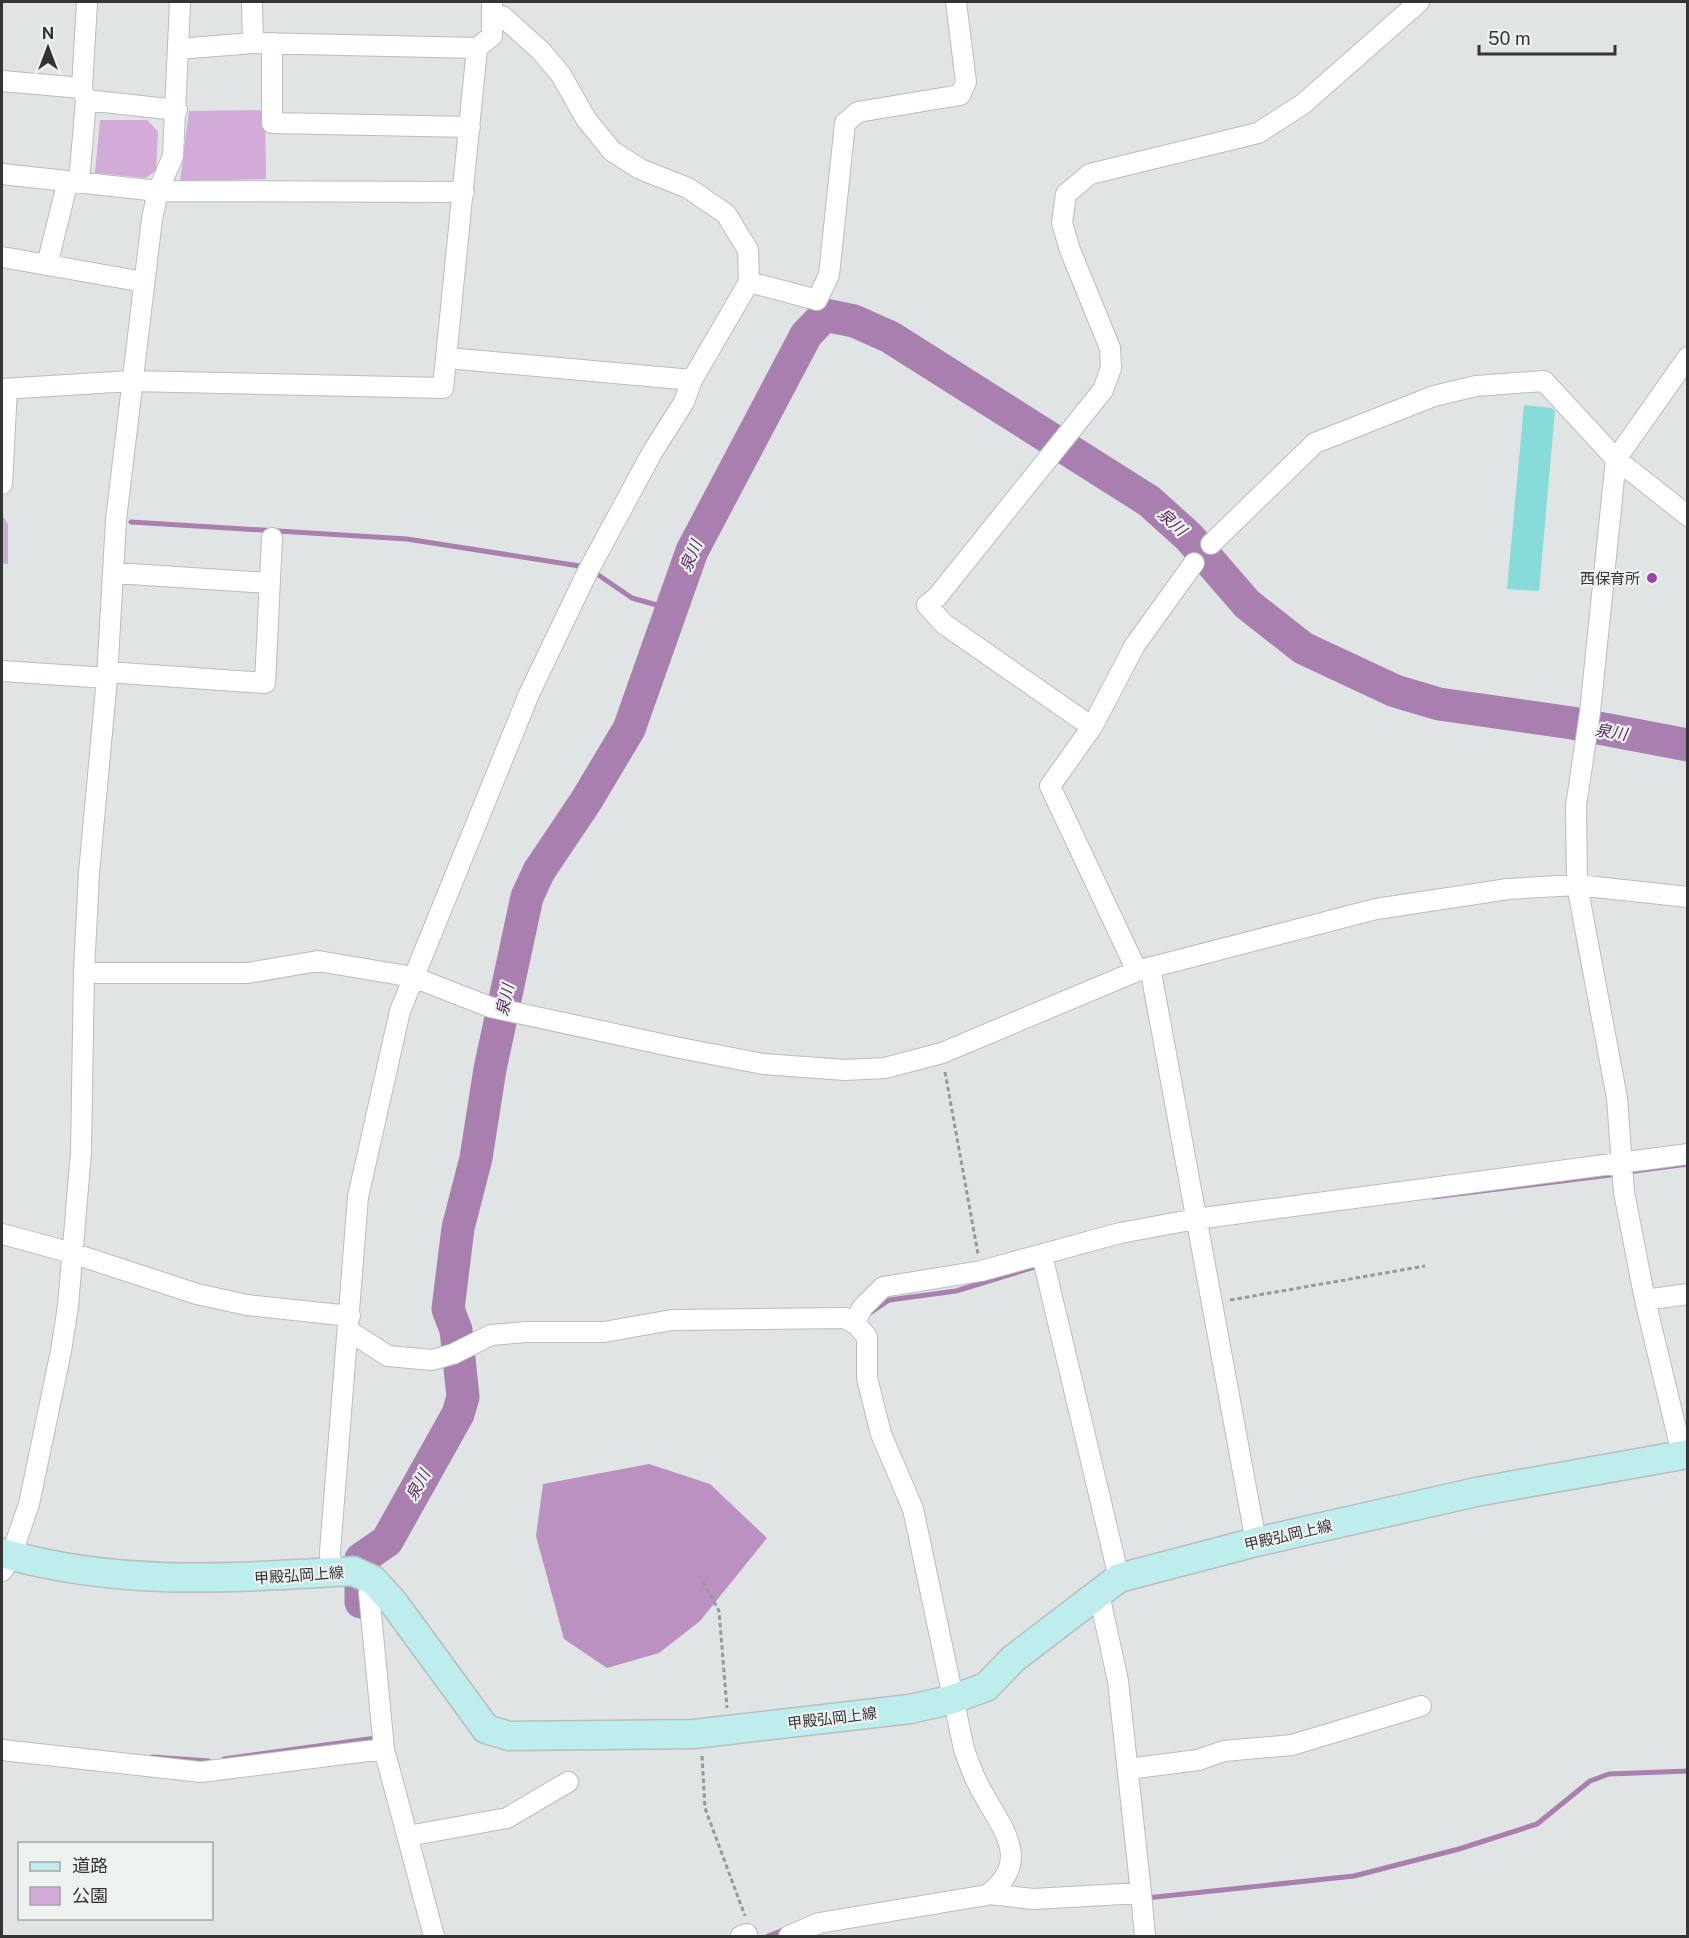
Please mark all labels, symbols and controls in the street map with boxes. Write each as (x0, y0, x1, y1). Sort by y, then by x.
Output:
north arrow (18, 18, 78, 78)
scale bar (1479, 18, 1616, 56)
text: N (42, 24, 54, 43)
text: 50 m (1488, 28, 1531, 49)
water label: 泉川 (1154, 504, 1192, 541)
water label: 泉川 (676, 536, 707, 574)
place label: 西保育所 (1580, 570, 1640, 587)
marker: 西保育所 (1645, 571, 1659, 585)
water label: 泉川 (1594, 720, 1630, 744)
water label: 泉川 (492, 980, 518, 1018)
water label: 泉川 (402, 1465, 435, 1504)
street label: 甲殿弘岡上線 (1242, 1517, 1334, 1553)
street label: 甲殿弘岡上線 (254, 1563, 344, 1587)
street label: 甲殿弘岡上線 (786, 1704, 878, 1732)
legend (18, 1842, 213, 1920)
text: 道路 (72, 1855, 108, 1876)
text: 公園 (72, 1885, 108, 1906)

